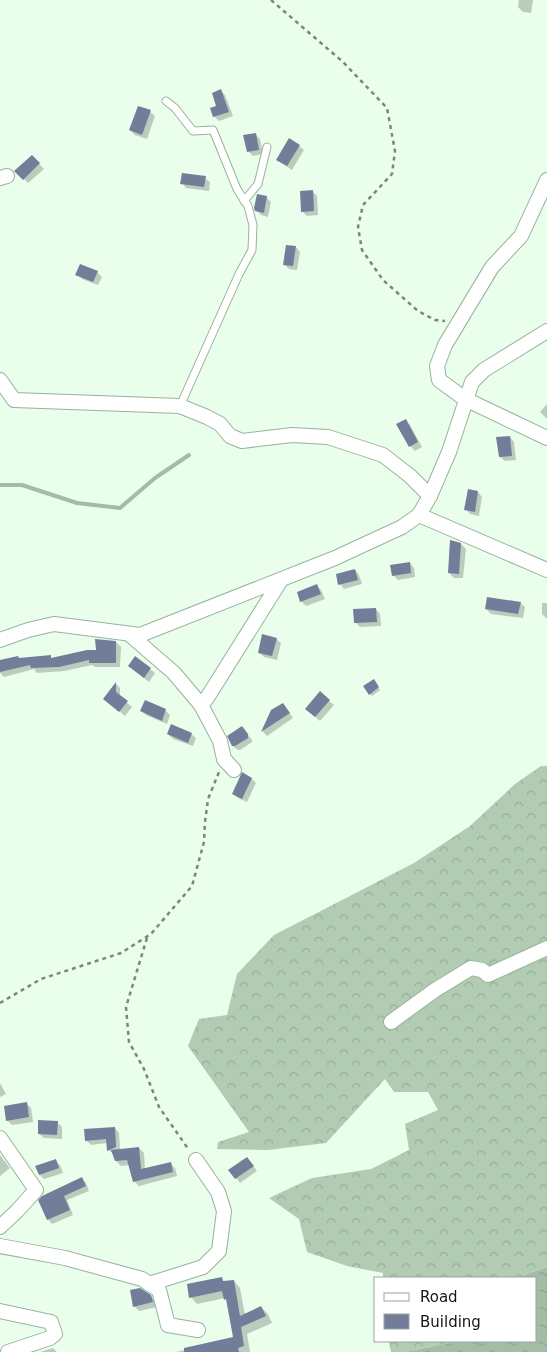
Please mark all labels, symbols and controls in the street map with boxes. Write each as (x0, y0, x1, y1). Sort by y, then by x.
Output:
legend (374, 1277, 537, 1342)
text: Road (420, 1288, 458, 1306)
text: Building (420, 1313, 481, 1331)

